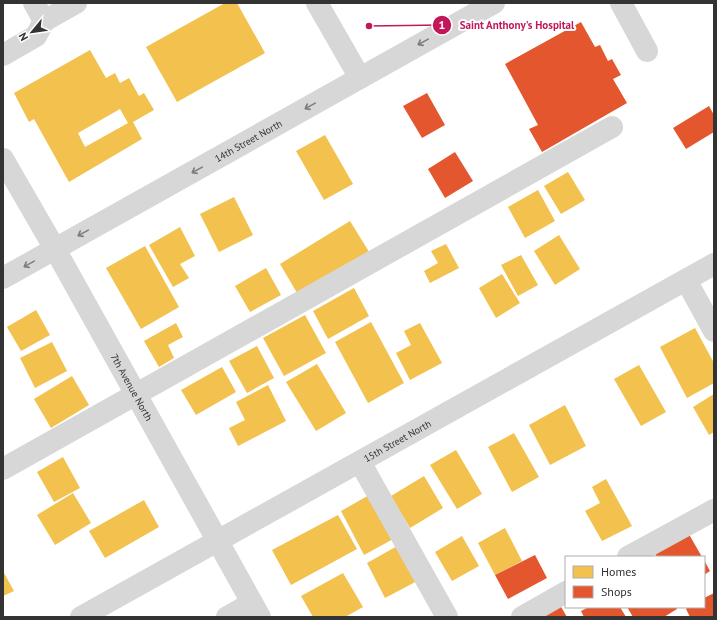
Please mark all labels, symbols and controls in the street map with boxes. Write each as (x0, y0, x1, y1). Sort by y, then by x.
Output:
north arrow (12, 12, 52, 52)
callout: Saint Anthony's Hospital (432, 13, 583, 36)
text: 1 (439, 17, 445, 32)
text: Saint Anthony's Hospital (460, 18, 575, 32)
text: N (15, 30, 31, 43)
one-way arrow (418, 39, 430, 47)
one-way arrow (304, 102, 316, 110)
street label: 14th Street North (212, 117, 284, 165)
one-way arrow (191, 166, 203, 174)
one-way arrow (77, 230, 89, 237)
one-way arrow (23, 260, 35, 268)
street label: 7th Avenue North (108, 351, 155, 423)
street label: 15th Street North (361, 417, 433, 465)
legend (565, 556, 705, 608)
text: Homes (601, 564, 636, 579)
text: Shops (601, 584, 632, 599)

